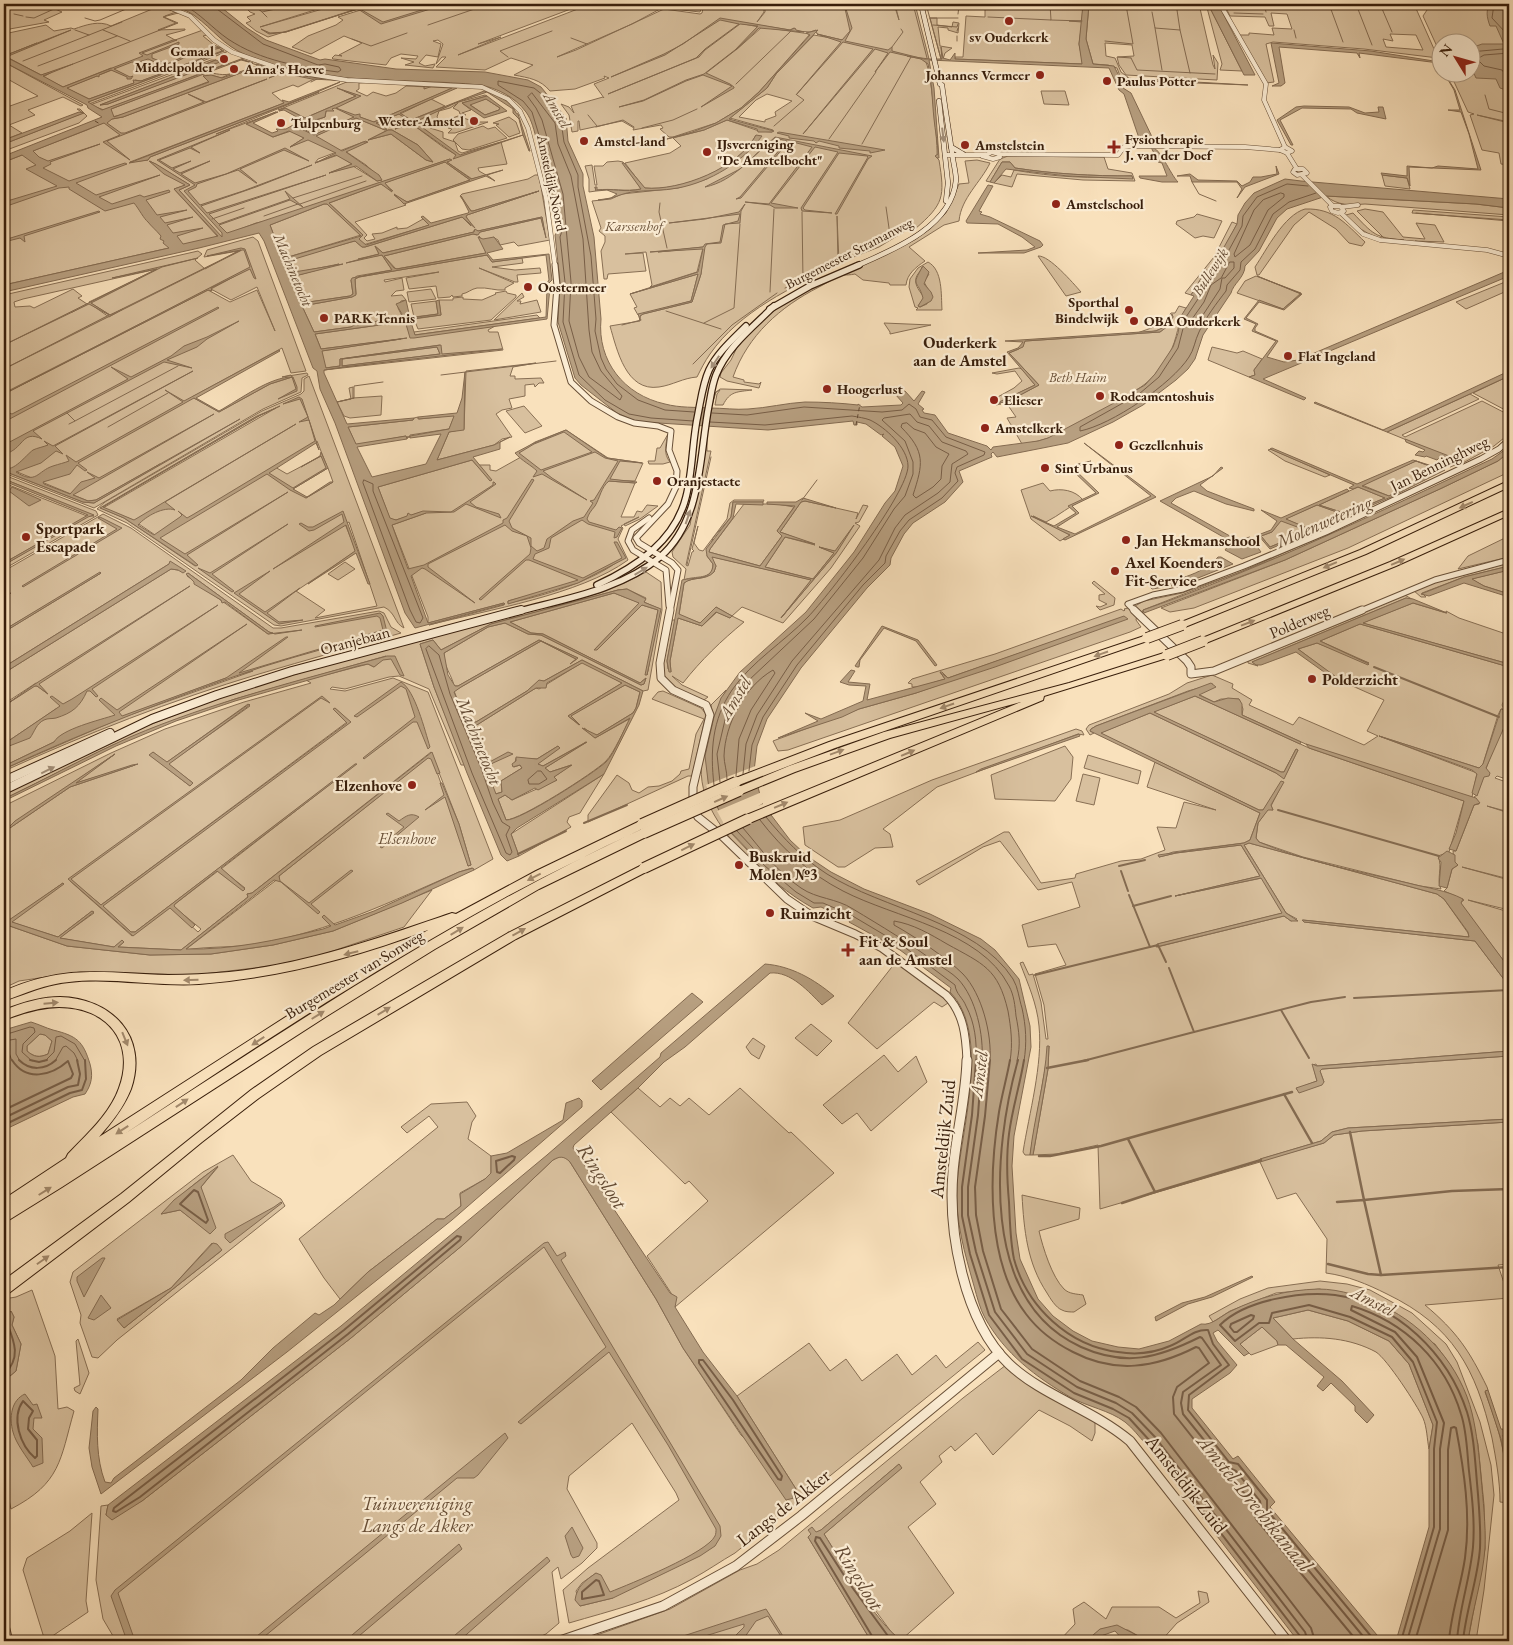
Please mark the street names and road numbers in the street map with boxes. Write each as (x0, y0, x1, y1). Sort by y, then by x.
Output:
street label: Amsteldijk Noord (533, 132, 571, 234)
street label: Burgemeester Stramanweg (782, 213, 917, 293)
street label: Jan Benninghweg (1385, 430, 1493, 497)
street label: Polderweg (1266, 599, 1333, 643)
street label: Oranjebaan (318, 621, 393, 660)
street label: Burgemeester van Sonweg (281, 924, 428, 1024)
street label: Amsteldijk Zuid (924, 1078, 961, 1201)
street label: Amsteldijk Zuid (1139, 1429, 1233, 1539)
street label: Langs de Akker (731, 1463, 836, 1552)

